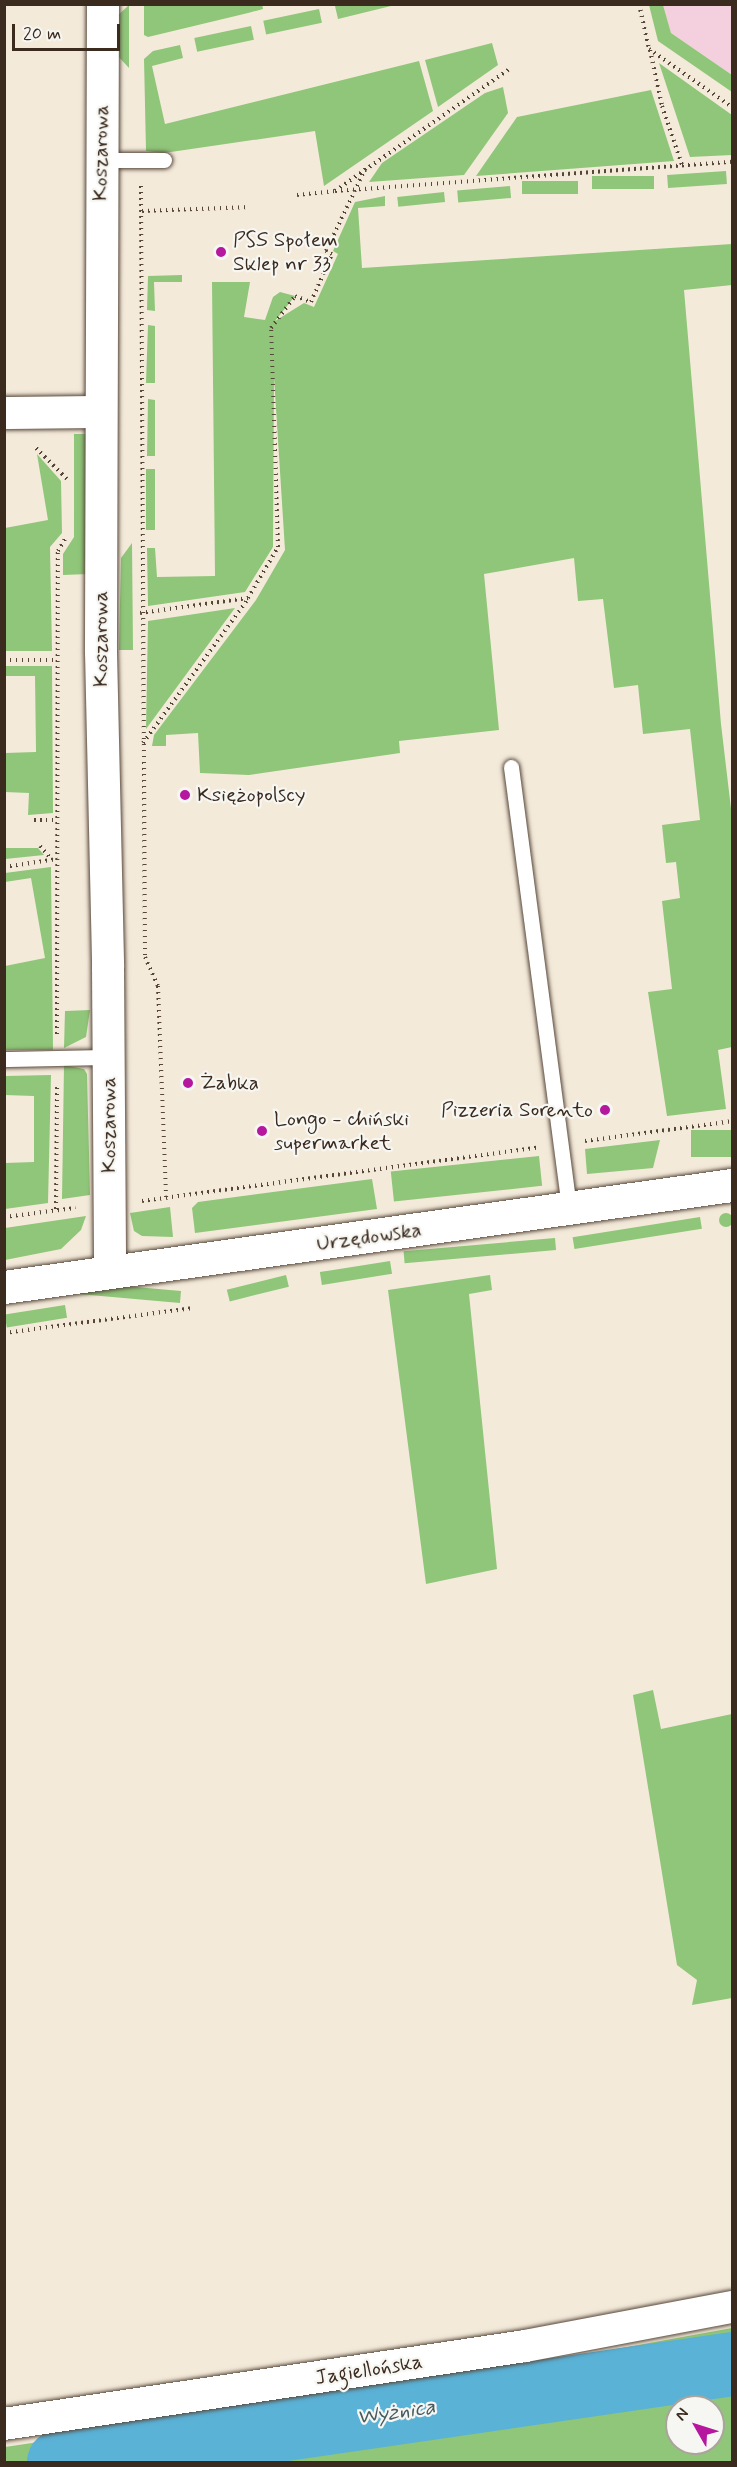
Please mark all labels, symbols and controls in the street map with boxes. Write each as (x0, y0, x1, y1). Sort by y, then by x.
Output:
scale bar (15, 12, 123, 50)
text: 20 m (23, 22, 61, 46)
street label: Koszarowa (88, 105, 114, 201)
place label: PSS Społem Sklep nr 33 (233, 227, 338, 277)
marker: PSS Społem Sklep nr 33 (214, 245, 228, 259)
street label: Koszarowa (88, 591, 114, 687)
place label: Księżopolscy (197, 782, 306, 808)
marker: Księżopolscy (178, 788, 192, 802)
place label: Żabka (200, 1070, 259, 1096)
marker: Żabka (181, 1076, 195, 1090)
street label: Koszarowa (96, 1077, 122, 1173)
place label: Pizzeria Sorento (441, 1097, 593, 1123)
marker: Pizzeria Sorento (598, 1103, 612, 1117)
place label: Longo - chiński supermarket (274, 1106, 409, 1156)
marker: Longo - chiński supermarket (255, 1124, 269, 1138)
street label: Urzędowska (315, 1217, 423, 1257)
street label: Jagiellońska (313, 2349, 425, 2391)
water label: Wyżnica (355, 2394, 437, 2432)
north arrow (665, 2395, 725, 2455)
text: N (671, 2404, 694, 2425)

